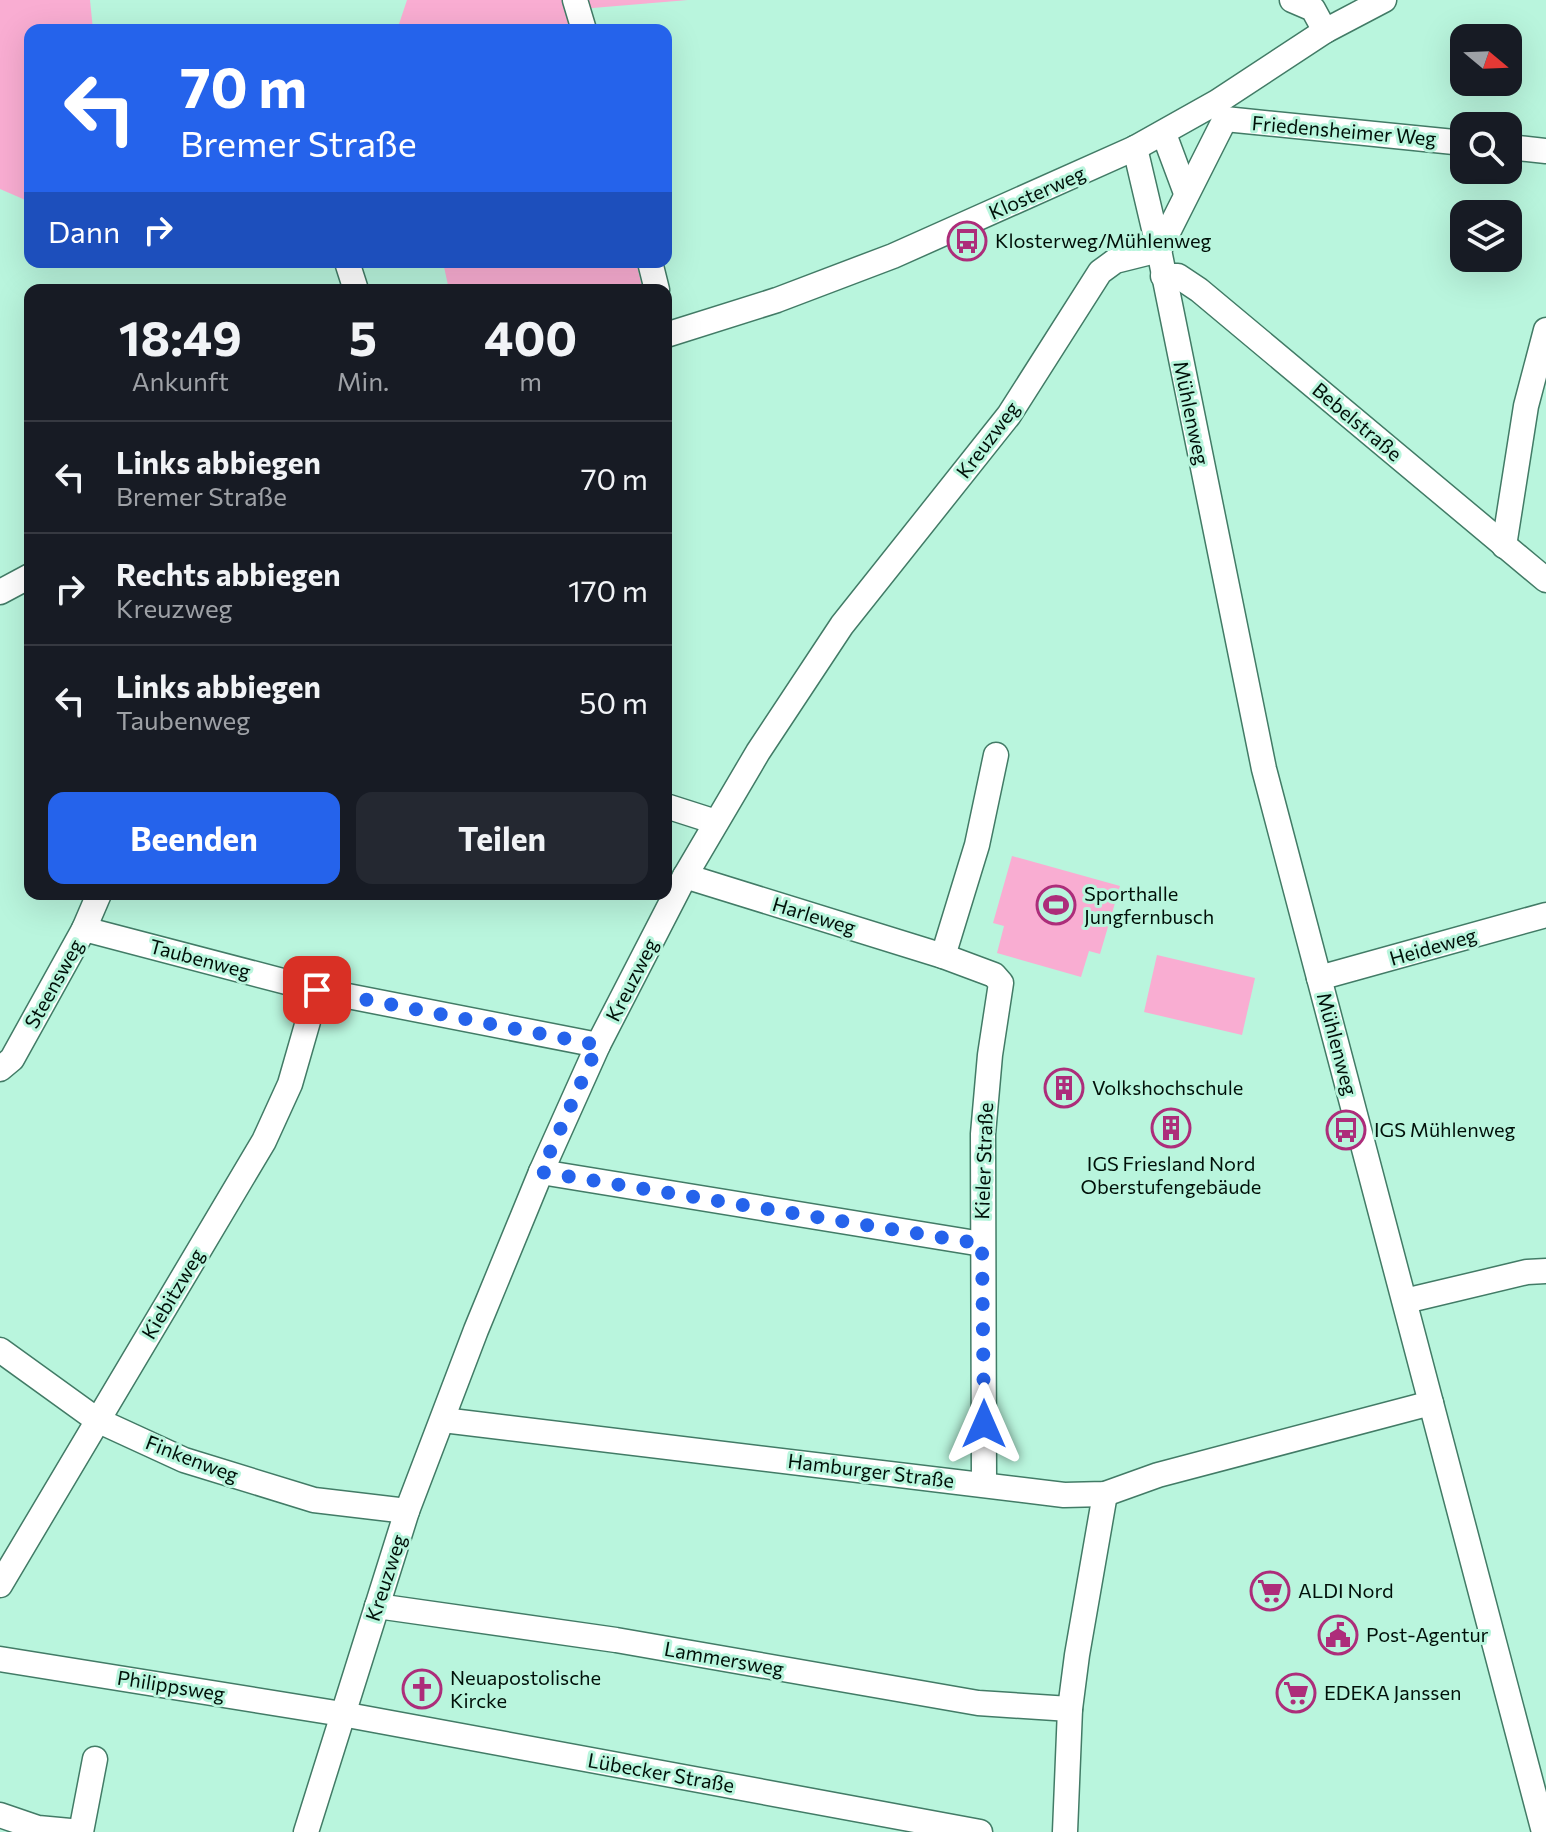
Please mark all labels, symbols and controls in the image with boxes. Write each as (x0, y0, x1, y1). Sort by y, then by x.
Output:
north arrow (1450, 24, 1522, 96)
map controls (1450, 24, 1522, 272)
text: 70 m (180, 51, 307, 120)
icon: left (48, 56, 152, 160)
street label: Friedensheimer Weg (1251, 110, 1437, 150)
button: search (1450, 112, 1522, 184)
text: Bremer Straße (180, 120, 417, 164)
street label: Klosterweg (985, 160, 1089, 224)
button: layers (1450, 200, 1522, 272)
icon: right (136, 208, 180, 252)
text: Dann (48, 212, 120, 249)
bus stop icon: Klosterweg/Mühlenweg (946, 220, 988, 262)
place label: Klosterweg/Mühlenweg (995, 228, 1211, 252)
text: 18:49 (119, 307, 242, 366)
text: 5 (349, 307, 377, 366)
text: 400 (484, 307, 577, 366)
street label: Mühlenweg (1169, 359, 1215, 467)
text: Ankunft (132, 365, 229, 396)
text: Min. (337, 365, 389, 396)
text: m (519, 365, 542, 396)
street label: Bebelstraße (1308, 377, 1407, 465)
street label: Kreuzweg (951, 396, 1024, 482)
text: Links abbiegen (116, 443, 321, 480)
icon: left (48, 455, 92, 499)
text: 70 m (581, 459, 648, 496)
text: Bremer Straße (116, 480, 287, 511)
text: Rechts abbiegen (116, 555, 341, 592)
icon: right (48, 567, 92, 611)
text: 170 m (568, 571, 648, 608)
text: Kreuzweg (116, 592, 233, 623)
text: Links abbiegen (116, 667, 321, 704)
icon: left (48, 679, 92, 723)
text: 50 m (579, 683, 648, 720)
text: Taubenweg (116, 704, 250, 735)
button: Beenden (48, 792, 340, 884)
button: Teilen (356, 792, 648, 884)
place label: Sporthalle Jungfernbusch (1084, 881, 1214, 928)
sports icon: Sporthalle Jungfernbusch (1035, 884, 1077, 926)
street label: Harleweg (770, 891, 859, 939)
street label: Heideweg (1386, 922, 1479, 970)
street label: Taubenweg (147, 933, 253, 983)
street label: Kreuzweg (600, 934, 662, 1025)
street label: Steensweg (19, 935, 87, 1032)
pin (283, 956, 351, 1024)
icon: arrive (295, 968, 339, 1012)
street label: Mühlenweg (1313, 990, 1363, 1098)
building icon: Volkshochschule (1043, 1067, 1085, 1109)
place label: Volkshochschule (1092, 1075, 1243, 1099)
street label: Kieler Straße (969, 1102, 997, 1220)
building icon: IGS Friesland Nord Oberstufengebäude (1150, 1107, 1192, 1149)
bus stop icon: IGS Mühlenweg (1325, 1109, 1367, 1151)
place label: IGS Mühlenweg (1374, 1117, 1516, 1141)
place label: IGS Friesland Nord Oberstufengebäude (1081, 1151, 1261, 1198)
street label: Kiebitzweg (136, 1244, 209, 1343)
position arrow (942, 1382, 1026, 1466)
street label: Finkenweg (143, 1429, 242, 1487)
street label: Hamburger Straße (787, 1448, 956, 1492)
street label: Kreuzweg (360, 1531, 410, 1624)
supermarket icon: ALDI Nord (1249, 1570, 1291, 1612)
place label: ALDI Nord (1298, 1578, 1394, 1602)
public building icon: Post-Agentur (1317, 1614, 1359, 1656)
place label: Post-Agentur (1366, 1622, 1489, 1646)
street label: Lammersweg (663, 1636, 786, 1680)
street label: Philippsweg (116, 1665, 227, 1705)
place label: Neuapostolische Kircke (450, 1665, 601, 1712)
church icon: Neuapostolische Kircke (401, 1668, 443, 1710)
supermarket icon: EDEKA Janssen (1275, 1672, 1317, 1714)
place label: EDEKA Janssen (1324, 1680, 1461, 1704)
street label: Lübecker Straße (586, 1747, 736, 1797)

